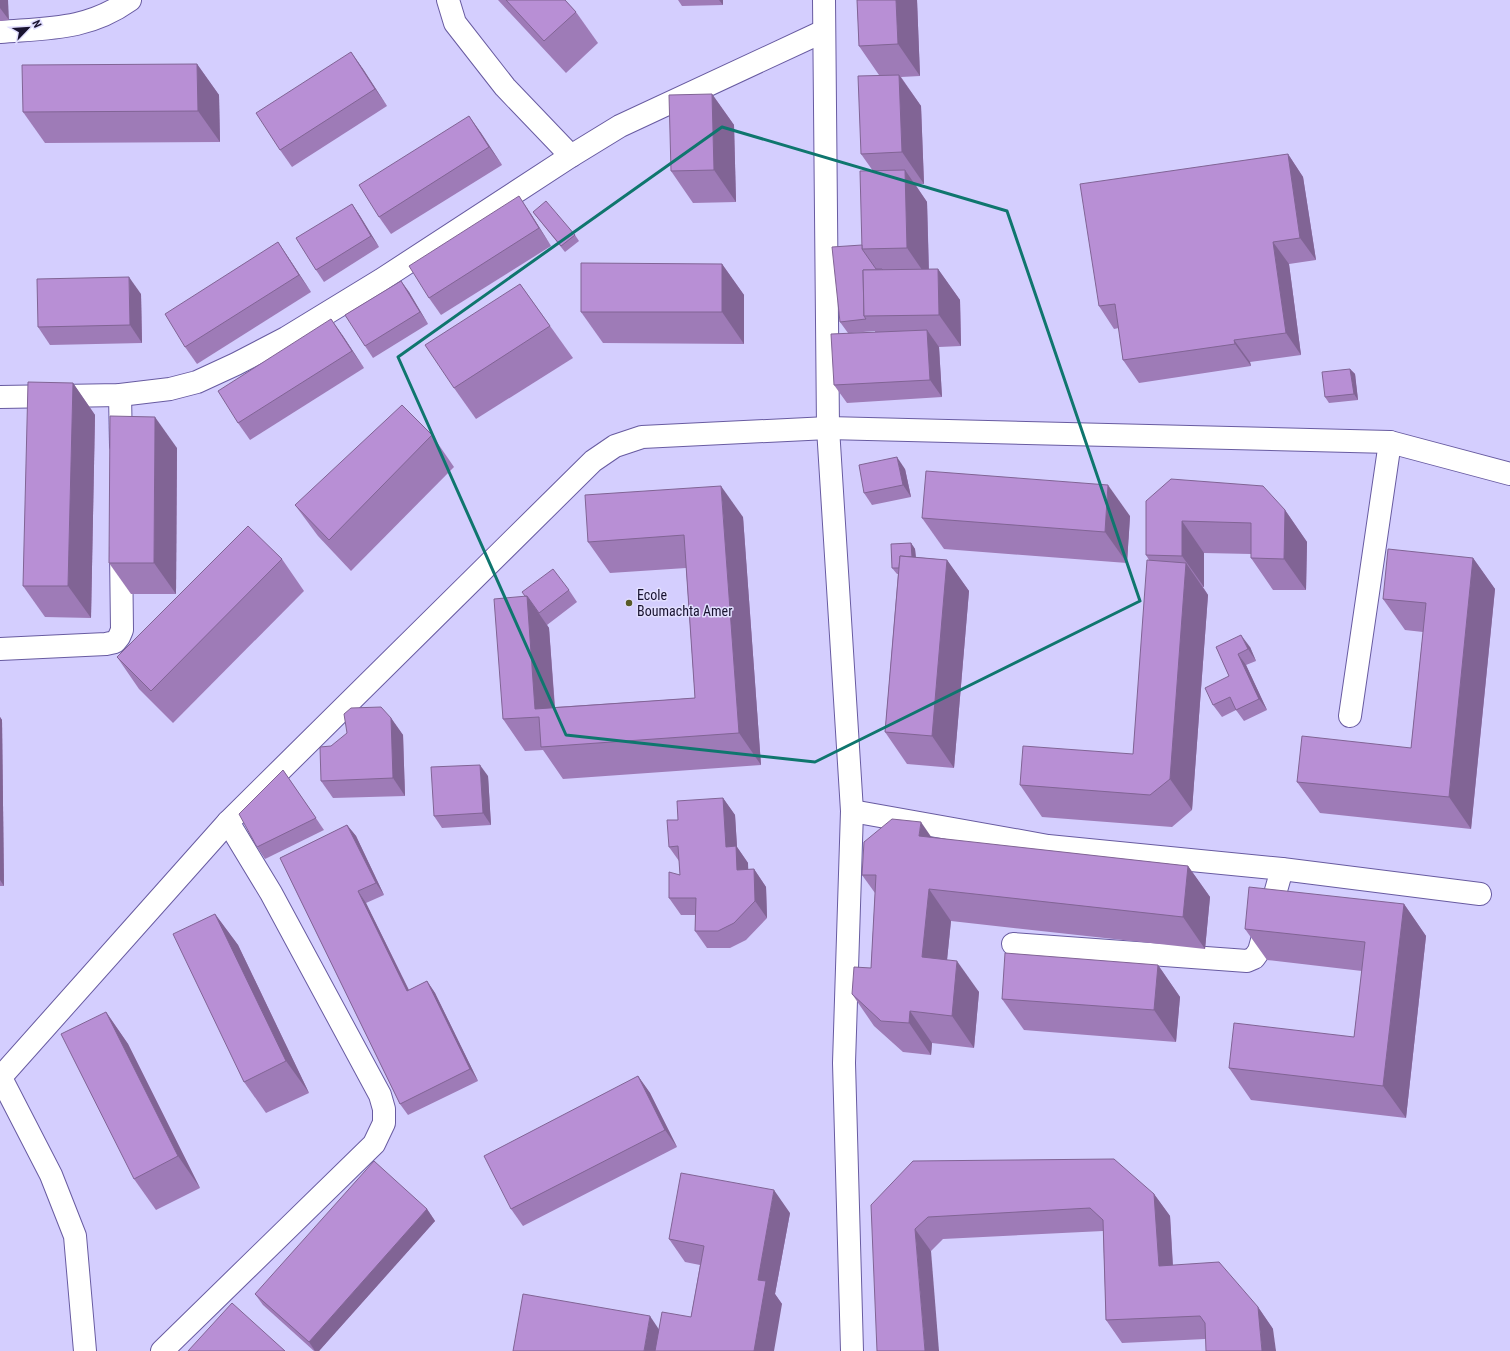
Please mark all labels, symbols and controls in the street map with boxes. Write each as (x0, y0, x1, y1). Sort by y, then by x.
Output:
north arrow (8, 8, 48, 48)
text: N (29, 18, 44, 30)
place label: Ecole Boumachta Amer (637, 587, 732, 619)
marker: Ecole Boumachta Amer (624, 598, 634, 608)

